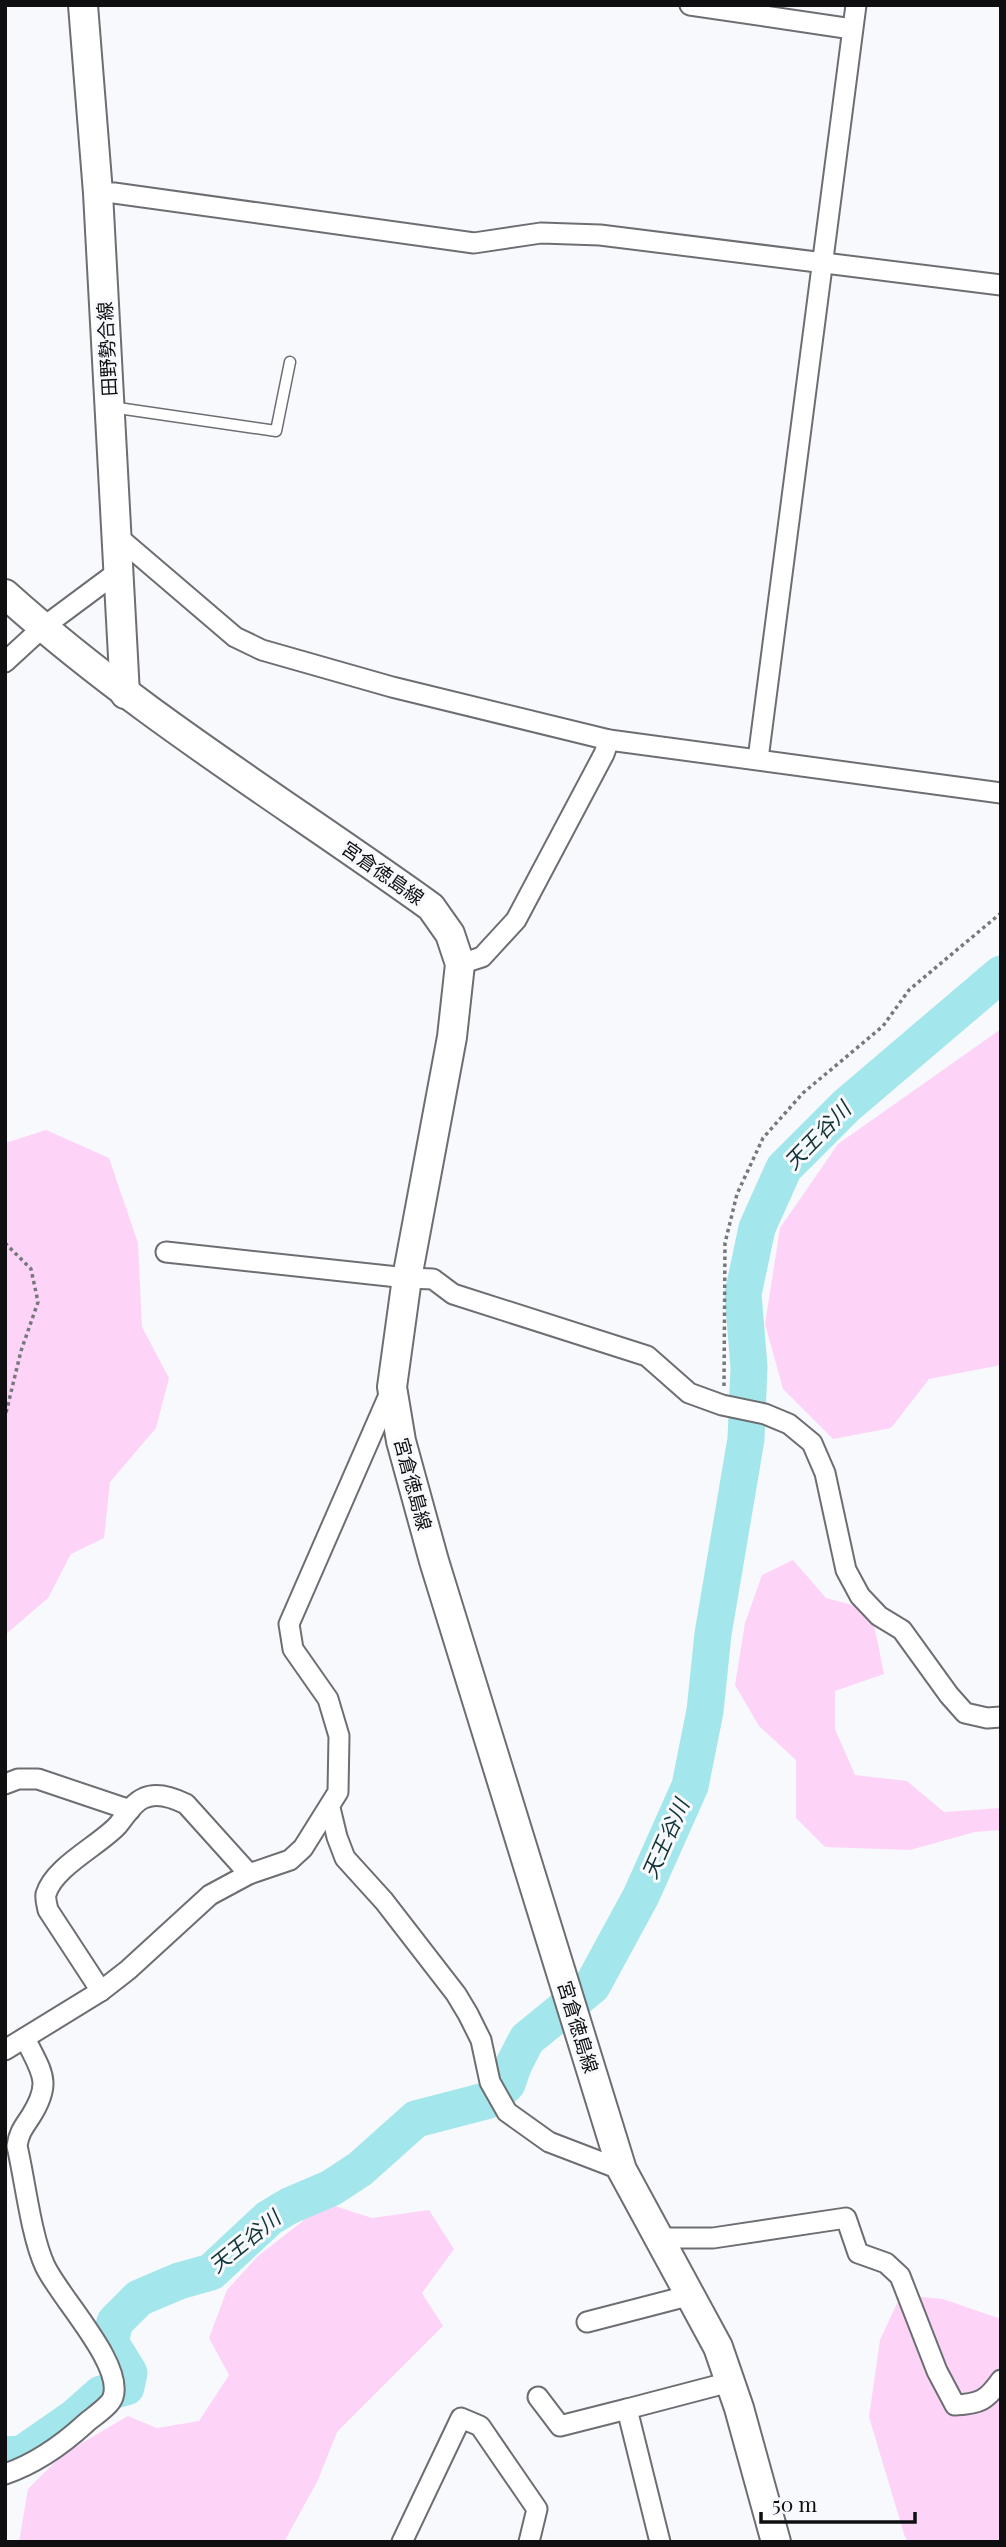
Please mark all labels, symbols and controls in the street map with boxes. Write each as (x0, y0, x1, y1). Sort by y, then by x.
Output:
street label: 田野勢合線 (91, 301, 121, 397)
street label: 宮倉徳島線 (337, 834, 430, 910)
water label: 天王谷川 (777, 1093, 857, 1175)
street label: 宮倉徳島線 (389, 1434, 439, 1533)
water label: 天王谷川 (634, 1792, 695, 1882)
street label: 宮倉徳島線 (553, 1977, 605, 2076)
water label: 天王谷川 (202, 2202, 287, 2278)
scale bar (761, 2480, 915, 2524)
text: 50 m (772, 2489, 818, 2517)

